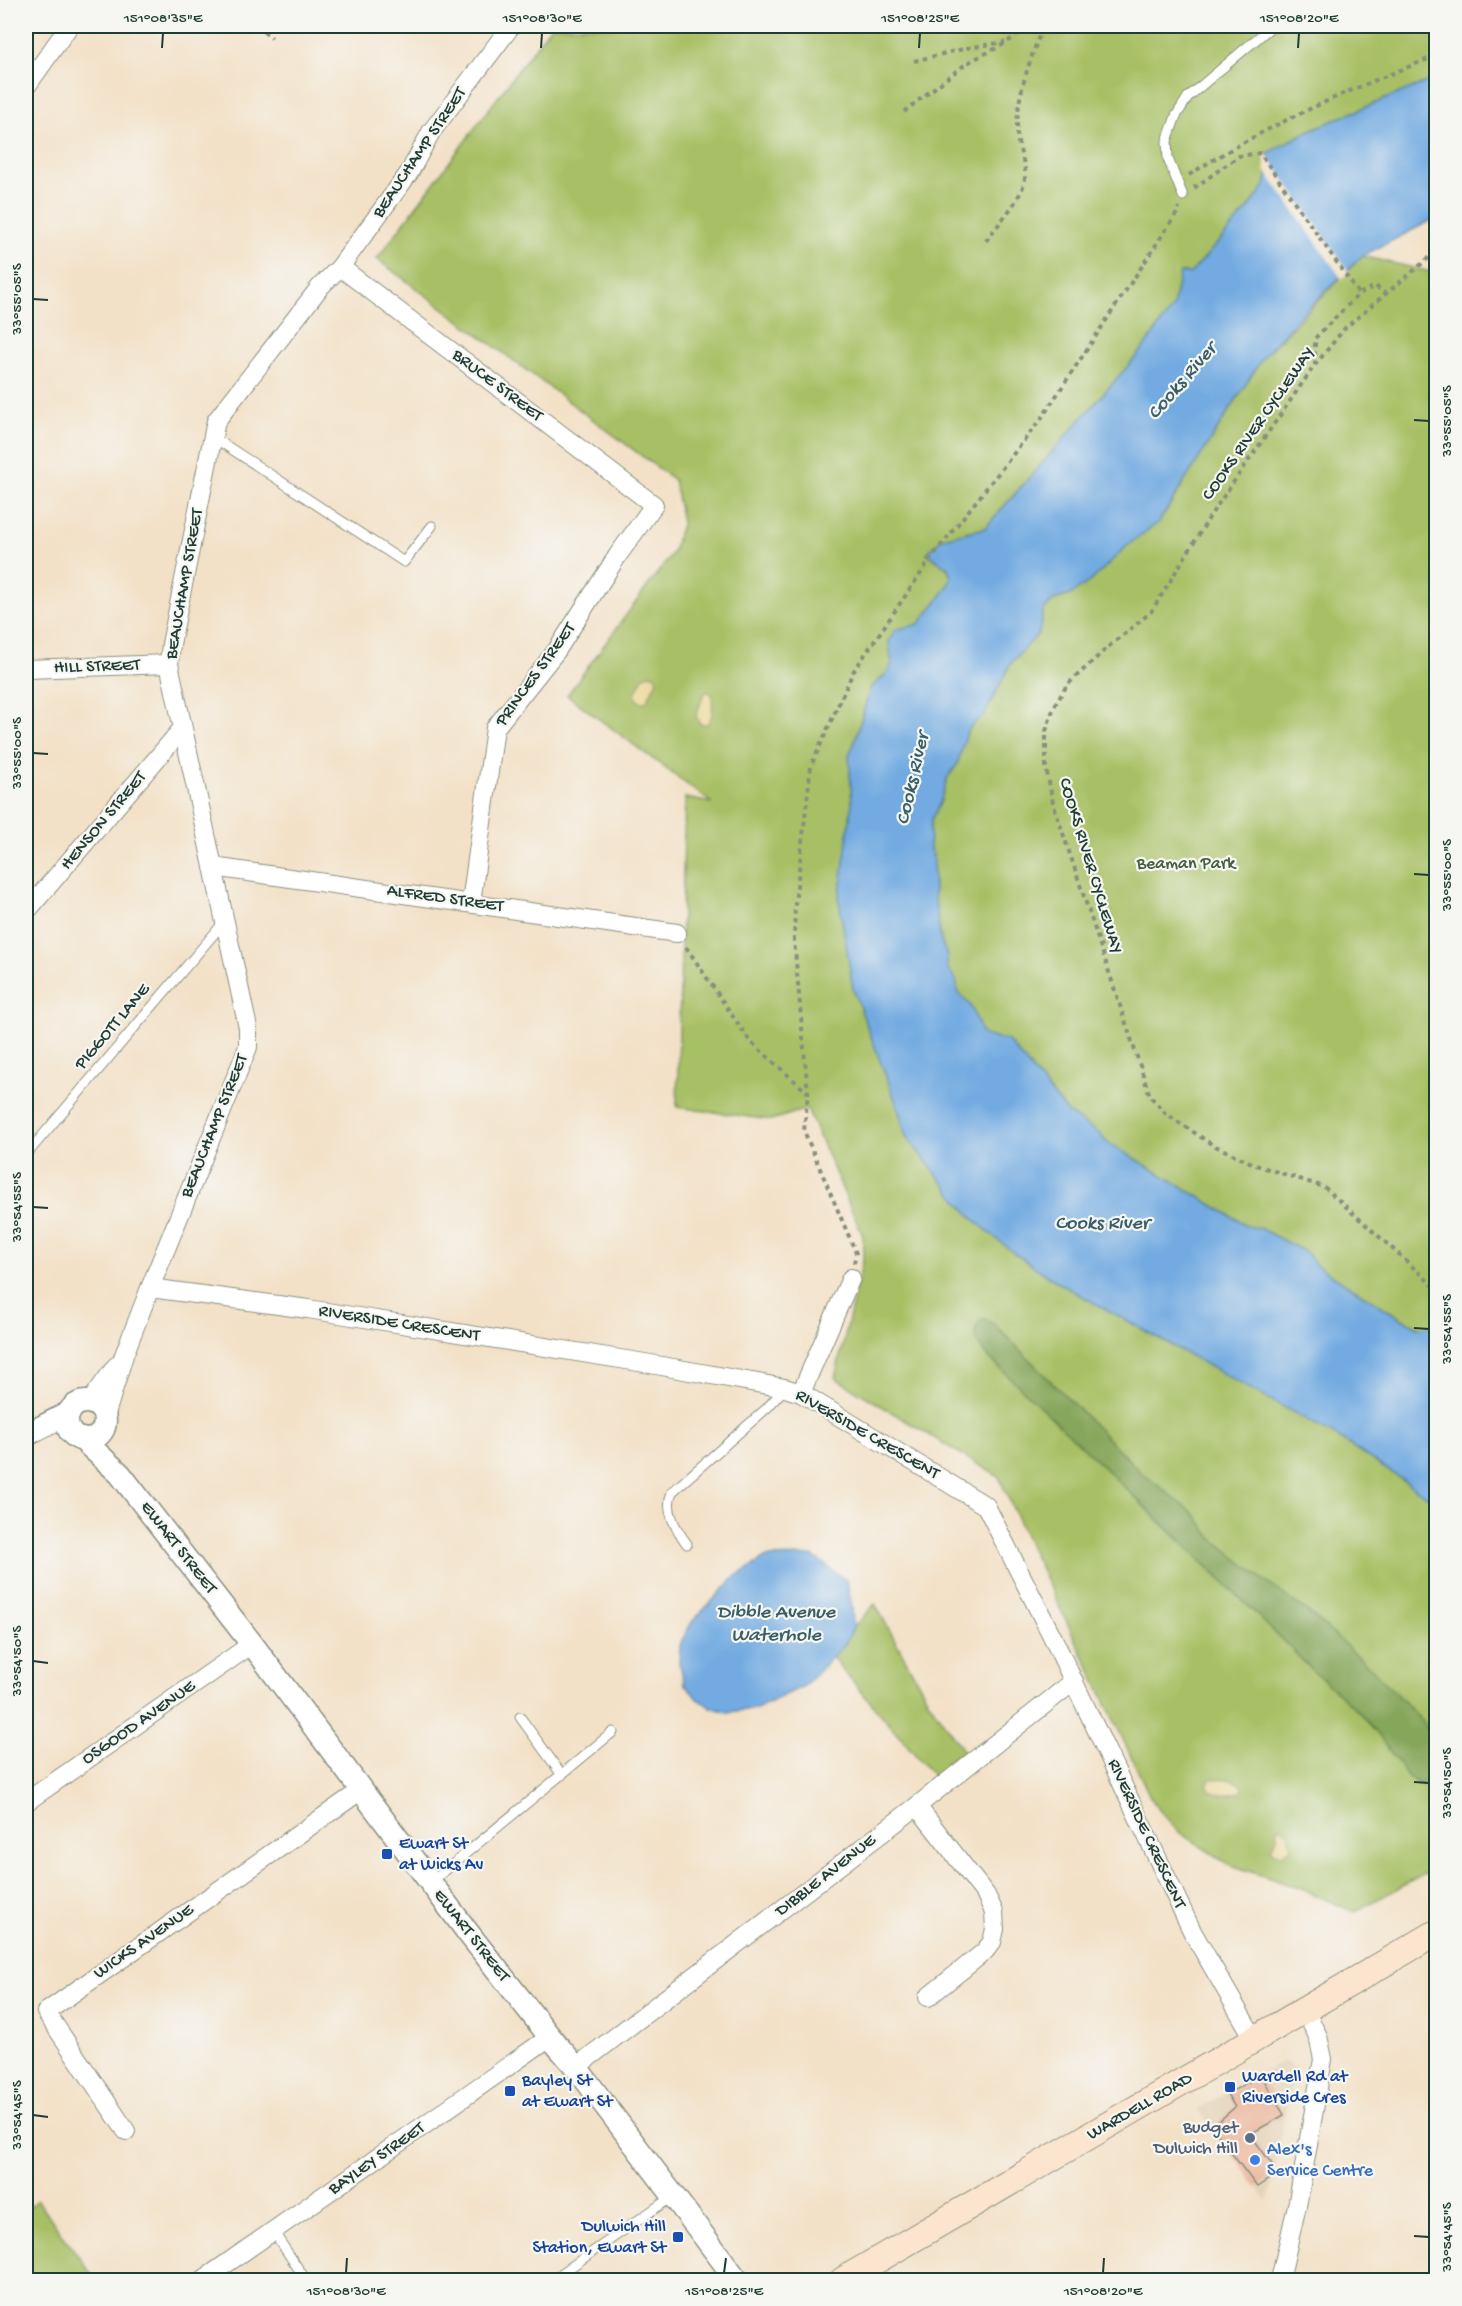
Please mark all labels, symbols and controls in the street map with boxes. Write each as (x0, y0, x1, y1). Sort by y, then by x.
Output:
text: 151°08'35"E (123, 10, 203, 28)
text: 151°08'30"E (501, 10, 582, 28)
text: 151°08'25"E (880, 10, 960, 28)
text: 151°08'20"E (1259, 10, 1339, 28)
street label: BEAUCHAMP STREET (368, 83, 472, 223)
text: 33°55'05"S (9, 263, 27, 336)
water label: Cooks River (1144, 336, 1225, 425)
street label: COOKS RIVER CYCLEWAY (1198, 343, 1320, 505)
street label: BRUCE STREET (447, 344, 547, 428)
text: 33°55'05"S (1439, 385, 1457, 458)
street label: BEAUCHAMP STREET (161, 506, 209, 662)
street label: PRINCES STREET (491, 618, 581, 732)
street label: HILL STREET (54, 655, 141, 679)
text: 33°55'00"S (9, 717, 27, 790)
water label: Cooks River (892, 727, 937, 827)
street label: HENSON STREET (57, 767, 152, 875)
street label: COOKS RIVER CYCLEWAY (1053, 776, 1127, 956)
text: 33°55'00"S (1439, 839, 1457, 912)
park label: Beaman Park (1136, 854, 1237, 875)
street label: ALFRED STREET (386, 880, 506, 918)
street label: PIGGOTT LANE (70, 979, 156, 1075)
street label: BEAUCHAMP STREET (176, 1050, 254, 1202)
text: 33°54'55"S (9, 1172, 27, 1243)
water label: Cooks River (1055, 1213, 1153, 1236)
text: 33°54'55"S (1439, 1294, 1457, 1365)
street label: RIVERSIDE CRESCENT (317, 1301, 482, 1347)
street label: RIVERSIDE CRESCENT (791, 1385, 944, 1485)
street label: EWART STREET (135, 1497, 221, 1599)
water label: Dibble Avenue Waterhole (717, 1602, 836, 1648)
text: 33°54'50"S (9, 1626, 27, 1697)
street label: OSGOOD AVENUE (78, 1676, 200, 1770)
text: 33°54'50"S (1439, 1748, 1457, 1819)
street label: RIVERSIDE CRESCENT (1102, 1756, 1190, 1913)
street label: DIBBLE AVENUE (771, 1830, 881, 1922)
place label: Ewart St at Wicks Av (399, 1834, 483, 1876)
marker: Ewart St at Wicks Av (380, 1847, 394, 1861)
street label: EWART STREET (428, 1885, 514, 1987)
street label: WICKS AVENUE (90, 1899, 199, 1984)
place label: Wardell Rd at Riverside Cres (1242, 2067, 1349, 2109)
street label: WARDELL ROAD (1083, 2068, 1197, 2146)
place label: Bayley St at Ewart St (521, 2071, 614, 2113)
text: 33°54'45"S (9, 2080, 27, 2151)
marker: Wardell Rd at Riverside Cres (1223, 2080, 1237, 2094)
marker: Bayley St at Ewart St (503, 2084, 517, 2098)
street label: BAYLEY STREET (324, 2117, 430, 2200)
place label: Budget Dulwich Hill (1153, 2118, 1240, 2160)
marker: Budget Dulwich Hill (1243, 2131, 1257, 2145)
place label: Alex's Service Centre (1267, 2140, 1374, 2182)
marker: Alex's Service Centre (1248, 2153, 1262, 2167)
text: 33°54'45"S (1439, 2202, 1457, 2273)
place label: Dulwich Hill Station, Ewart St (532, 2217, 668, 2259)
marker: Dulwich Hill Station, Ewart St (671, 2230, 685, 2244)
text: 151°08'30"E (305, 2283, 386, 2301)
text: 151°08'25"E (684, 2283, 764, 2301)
text: 151°08'20"E (1063, 2283, 1143, 2301)

